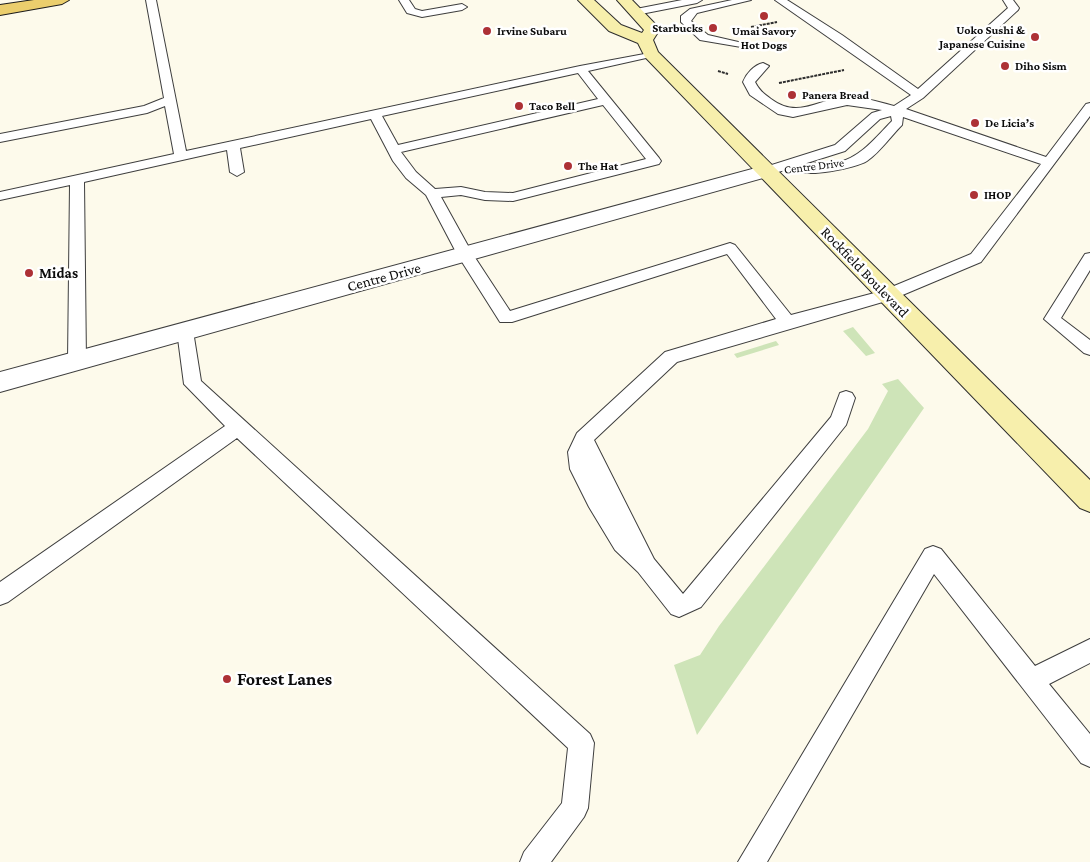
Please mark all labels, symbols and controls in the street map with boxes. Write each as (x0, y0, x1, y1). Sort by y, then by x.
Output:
marker: Umai Savory Hot Dogs (758, 10, 770, 22)
place label: Starbucks (652, 21, 703, 35)
marker: Starbucks (707, 22, 719, 34)
place label: Uoko Sushi & Japanese Cuisine (937, 23, 1026, 51)
place label: Irvine Subaru (497, 24, 567, 38)
place label: Umai Savory Hot Dogs (732, 24, 796, 52)
marker: Irvine Subaru (481, 25, 493, 37)
marker: Uoko Sushi & Japanese Cuisine (1029, 31, 1041, 43)
place label: Diho Sism (1015, 59, 1068, 73)
marker: Diho Sism (999, 60, 1011, 72)
place label: Panera Bread (802, 88, 869, 102)
marker: Panera Bread (786, 89, 798, 101)
place label: Taco Bell (529, 99, 576, 113)
marker: Taco Bell (513, 100, 525, 112)
place label: De Licia’s (985, 116, 1034, 130)
marker: De Licia’s (969, 117, 981, 129)
street label: Centre Drive (783, 155, 845, 177)
place label: The Hat (578, 159, 619, 173)
marker: The Hat (562, 160, 574, 172)
place label: IHOP (984, 188, 1012, 202)
marker: IHOP (968, 189, 980, 201)
street label: Rockfield Boulevard (818, 224, 912, 320)
street label: Centre Drive (345, 259, 423, 294)
place label: Midas (39, 265, 78, 281)
marker: Midas (23, 267, 35, 279)
place label: Forest Lanes (237, 669, 332, 689)
marker: Forest Lanes (221, 673, 233, 685)

